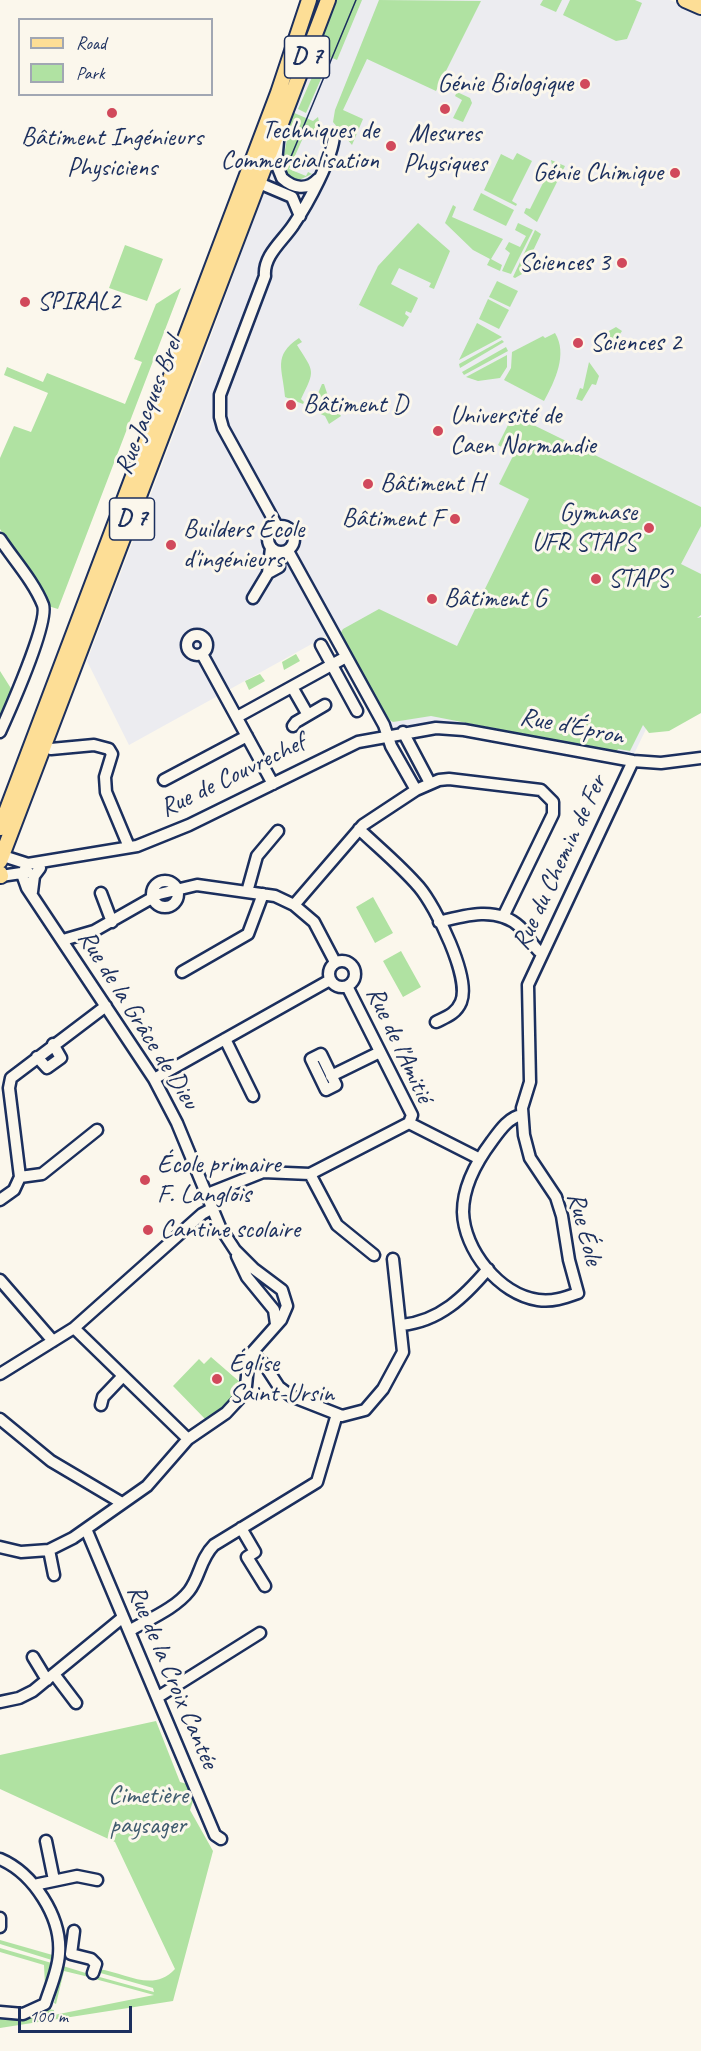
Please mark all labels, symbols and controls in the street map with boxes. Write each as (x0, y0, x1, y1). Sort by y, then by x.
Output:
legend (18, 18, 213, 96)
text: Road (76, 32, 106, 54)
road number: D 7 (284, 36, 330, 78)
text: Park (76, 62, 105, 84)
place label: Génie Biologique (437, 68, 573, 100)
marker: Génie Biologique (578, 77, 592, 91)
marker: Mesures Physiques (438, 102, 452, 116)
marker: Bâtiment Ingénieurs Physiciens (105, 106, 119, 120)
place label: Techniques de Commercialisation (221, 115, 379, 176)
place label: Mesures Physiques (403, 118, 487, 180)
place label: Bâtiment Ingénieurs Physiciens (21, 122, 203, 184)
marker: Techniques de Commercialisation (384, 139, 398, 153)
place label: Génie Chimique (533, 157, 663, 189)
marker: Génie Chimique (668, 166, 682, 180)
place label: Sciences 3 (519, 247, 610, 279)
marker: Sciences 3 (615, 256, 629, 270)
place label: SPIRAL2 (37, 286, 120, 318)
marker: SPIRAL2 (18, 295, 32, 309)
place label: Sciences 2 (590, 327, 681, 359)
street label: Rue Jacques Brel (109, 333, 189, 479)
marker: Sciences 2 (571, 336, 585, 350)
place label: Bâtiment D (303, 389, 407, 421)
marker: Bâtiment D (284, 398, 298, 412)
place label: Université de Caen Normandie (450, 400, 596, 461)
marker: Université de Caen Normandie (431, 424, 445, 438)
place label: Bâtiment H (380, 468, 484, 500)
marker: Bâtiment H (361, 477, 375, 491)
place label: Gymnase UFR STAPS (532, 497, 637, 558)
road number: D 7 (110, 498, 154, 540)
place label: Bâtiment F (342, 503, 443, 535)
marker: Bâtiment F (448, 512, 462, 526)
place label: Builders École d'ingénieurs (183, 514, 304, 576)
marker: Gymnase UFR STAPS (642, 521, 656, 535)
marker: Builders École d'ingénieurs (164, 538, 178, 552)
place label: STAPS (608, 563, 669, 595)
marker: STAPS (589, 572, 603, 586)
place label: Bâtiment G (444, 583, 546, 615)
marker: Bâtiment G (425, 592, 439, 606)
street label: Rue d'Épron (517, 702, 627, 752)
street label: Rue de Couvrechef (155, 727, 311, 825)
street label: Rue du Chemin de Fer (506, 771, 614, 955)
street label: Rue de la Grâce de Dieu (70, 925, 206, 1115)
street label: Rue de l'Amitié (359, 982, 439, 1108)
place label: École primaire F. Langlois (157, 1149, 280, 1210)
marker: École primaire F. Langlois (138, 1173, 152, 1187)
street label: Rue Éole (559, 1189, 609, 1269)
place label: Cantine scolaire (160, 1214, 300, 1246)
marker: Cantine scolaire (141, 1223, 155, 1237)
place label: Église Saint-Ursin (229, 1348, 334, 1410)
marker: Église Saint-Ursin (210, 1372, 224, 1386)
street label: Rue de la Croix Cantée (119, 1581, 225, 1773)
park label: Cimetière paysager (108, 1780, 188, 1841)
scale bar (21, 1994, 135, 2032)
text: 100 m (29, 2005, 68, 2027)

